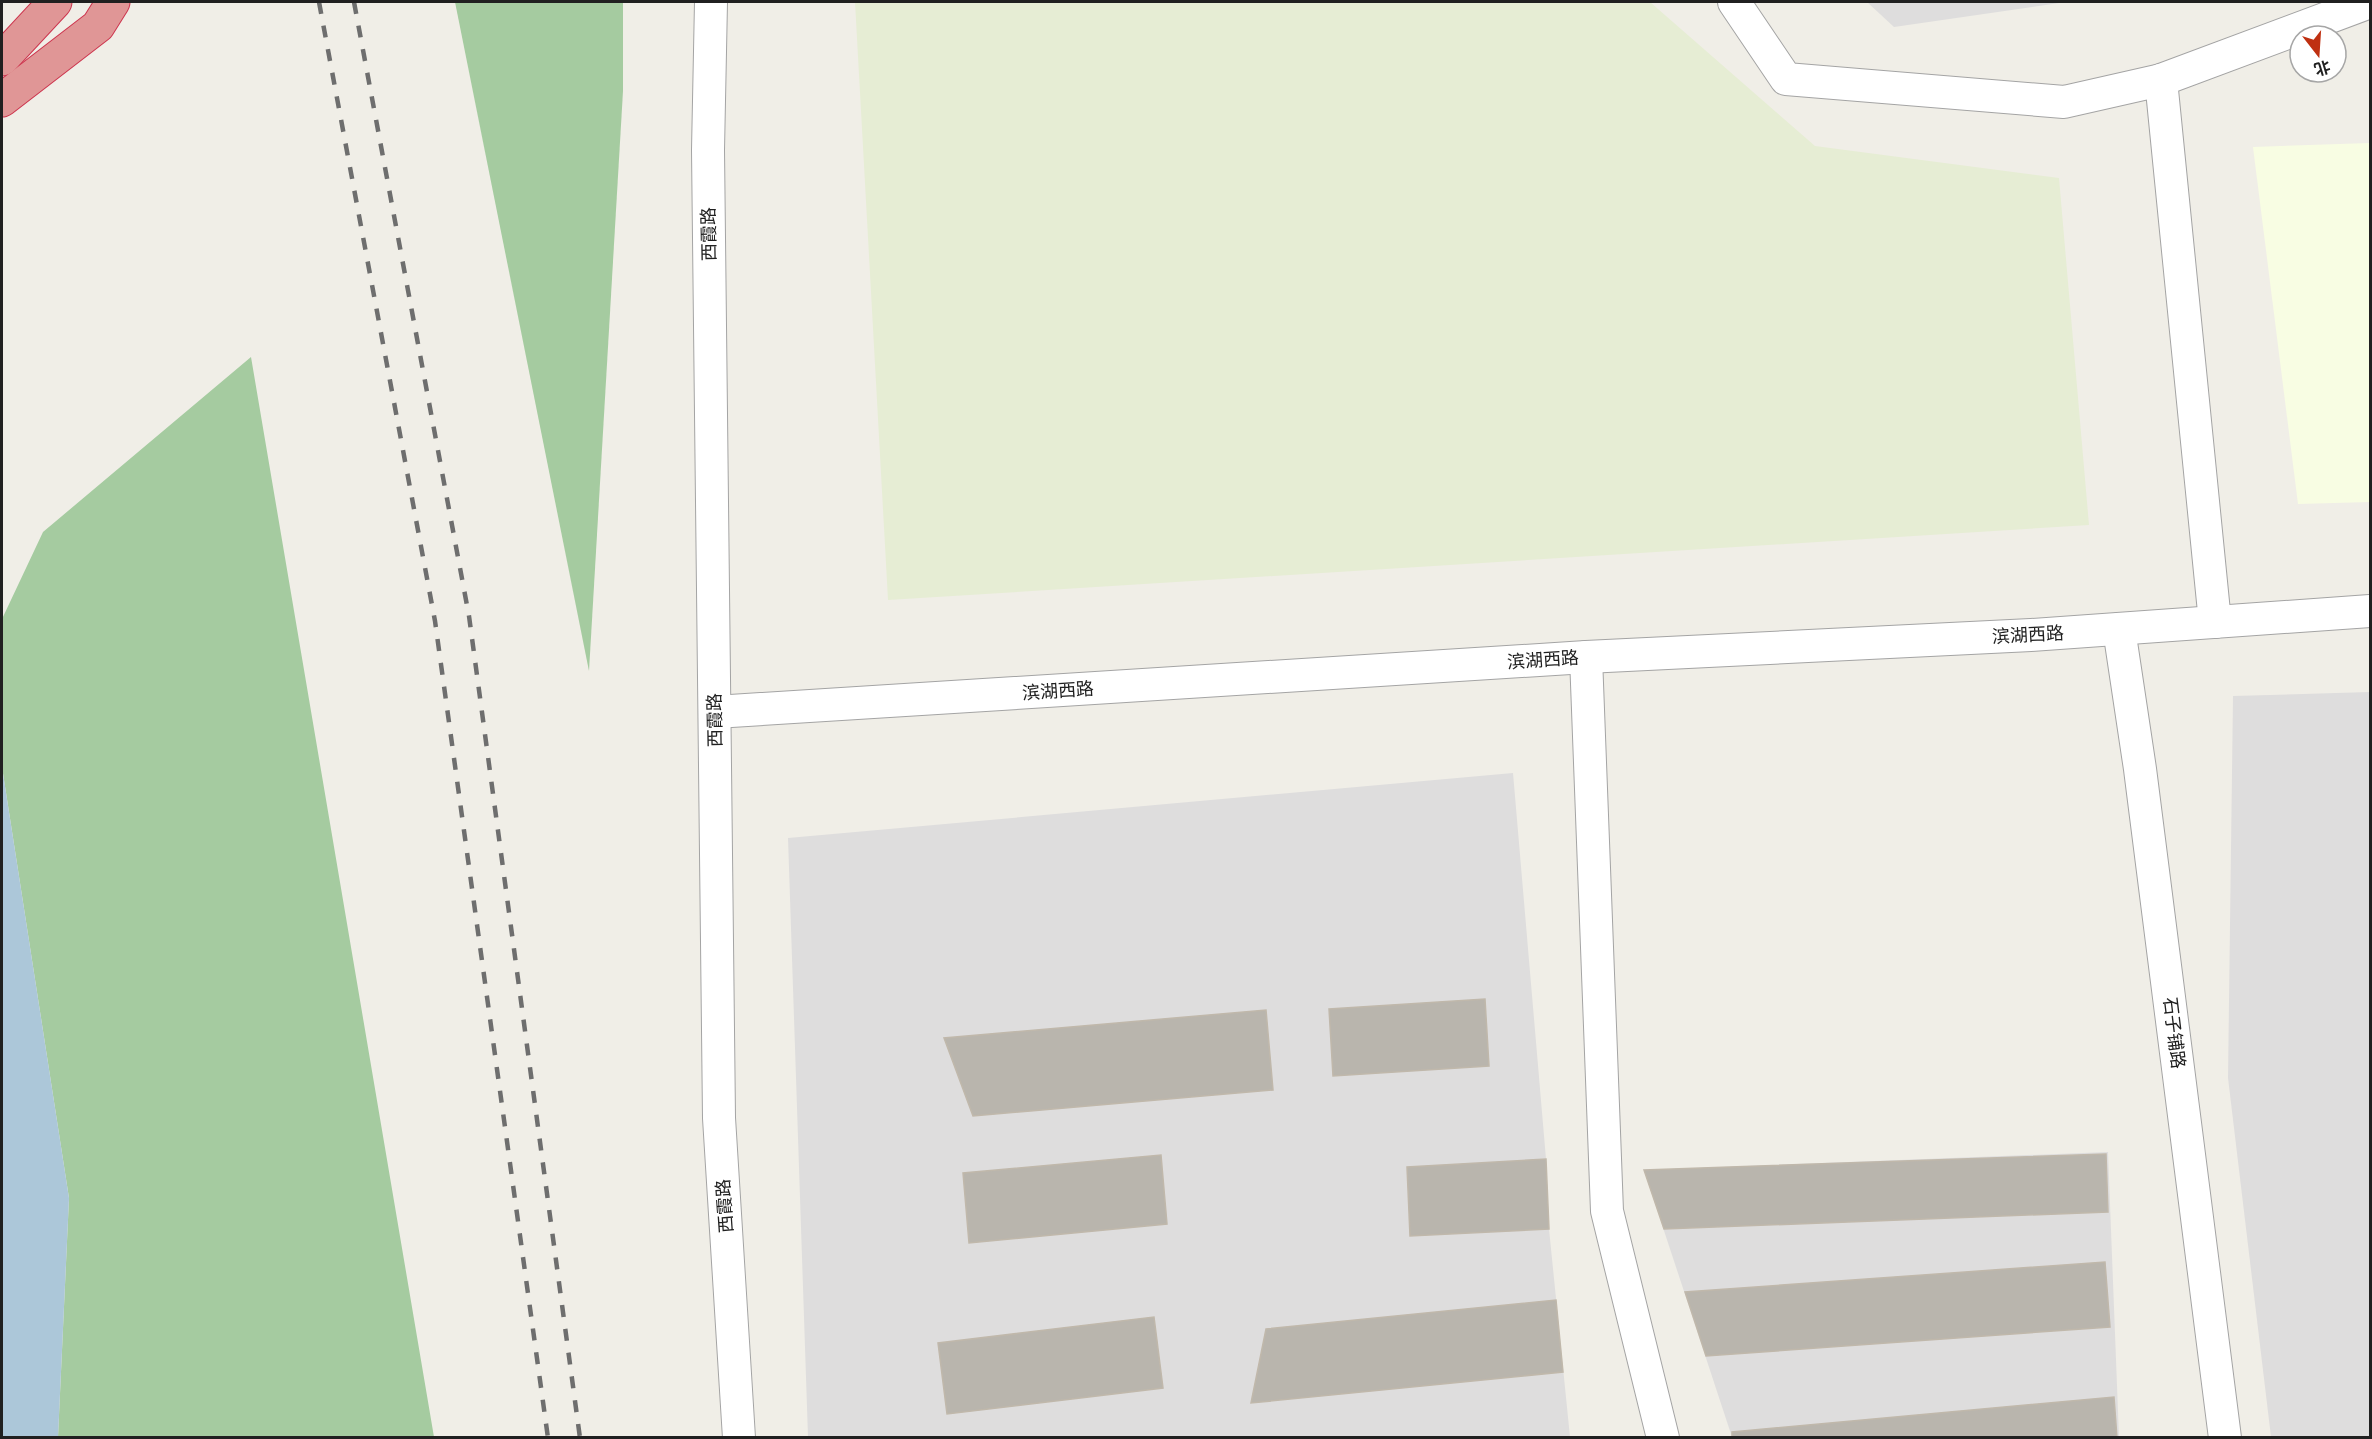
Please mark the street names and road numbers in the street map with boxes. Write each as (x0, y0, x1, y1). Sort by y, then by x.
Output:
street label: 西霞路 (698, 207, 720, 261)
street label: 滨湖西路 (1991, 622, 2065, 648)
street label: 滨湖西路 (1506, 647, 1580, 673)
street label: 滨湖西路 (1021, 678, 1095, 704)
street label: 西霞路 (704, 693, 726, 747)
street label: 石子铺路 (2159, 996, 2189, 1070)
street label: 西霞路 (712, 1178, 738, 1234)

